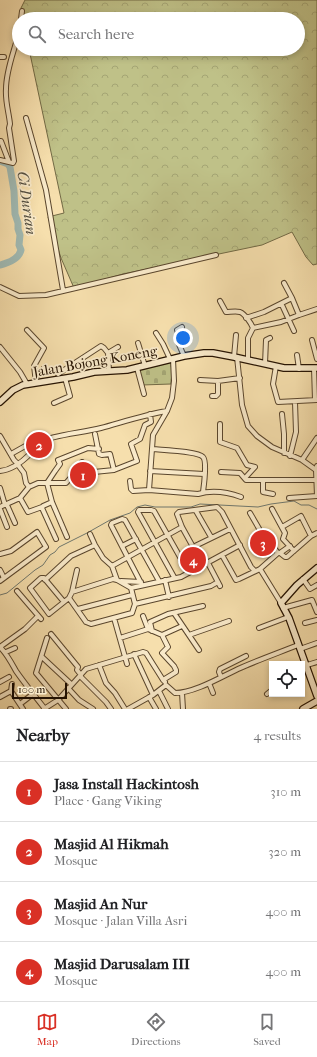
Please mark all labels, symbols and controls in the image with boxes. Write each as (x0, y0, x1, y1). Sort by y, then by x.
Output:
search box (12, 12, 305, 56)
icon: search (26, 23, 48, 45)
text: Search here (58, 25, 134, 43)
water label: Ci Durian (14, 170, 40, 236)
your location (173, 328, 193, 348)
street label: Jalan Bojong Koneng (31, 342, 159, 381)
pin: 2 (26, 430, 52, 460)
pin: 1 (70, 460, 96, 490)
pin: 3 (250, 528, 276, 558)
pin: 4 (180, 545, 206, 575)
map controls (269, 661, 305, 697)
button: locate (269, 661, 305, 697)
scale bar (12, 681, 67, 700)
text: 100 m (18, 683, 46, 696)
text: Nearby (16, 725, 70, 745)
text: 4 results (254, 728, 301, 743)
text: Jasa Install Hackintosh (54, 775, 199, 793)
text: 1 (27, 784, 31, 799)
text: 310 m (270, 784, 301, 799)
text: Place · Gang Viking (54, 793, 162, 808)
text: Masjid Al Hikmah (54, 835, 169, 853)
text: 2 (26, 844, 32, 859)
text: 320 m (268, 844, 301, 859)
text: Mosque (54, 853, 98, 868)
text: Masjid An Nur (54, 895, 147, 913)
text: 3 (26, 904, 32, 919)
text: 400 m (265, 904, 301, 919)
text: Mosque · Jalan Villa Asri (54, 913, 187, 928)
text: Masjid Darusalam III (54, 955, 190, 973)
text: 4 (25, 964, 33, 979)
text: 400 m (265, 964, 301, 979)
text: Mosque (54, 973, 98, 988)
tab: Map (36, 1011, 58, 1048)
tab: Directions (131, 1011, 181, 1048)
tab: Saved (253, 1011, 281, 1048)

